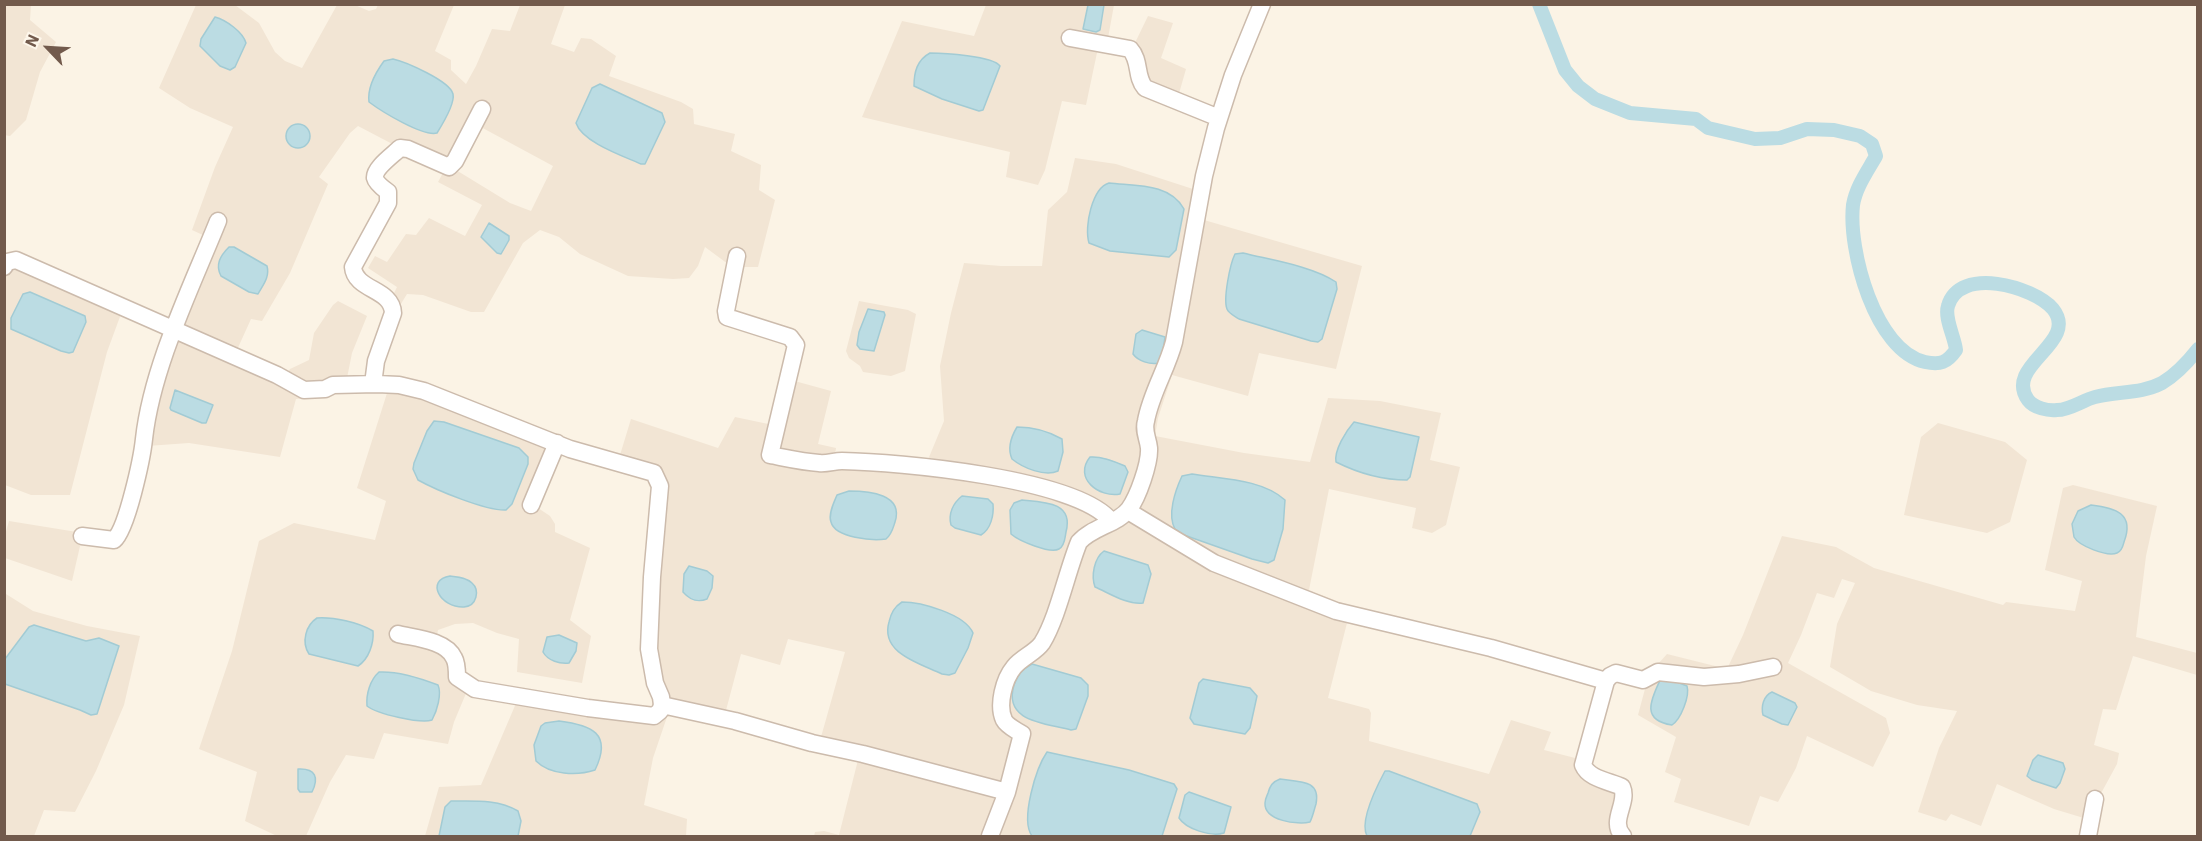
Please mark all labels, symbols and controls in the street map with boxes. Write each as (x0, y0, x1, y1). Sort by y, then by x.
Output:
north arrow (18, 18, 78, 78)
text: N (20, 31, 43, 50)

